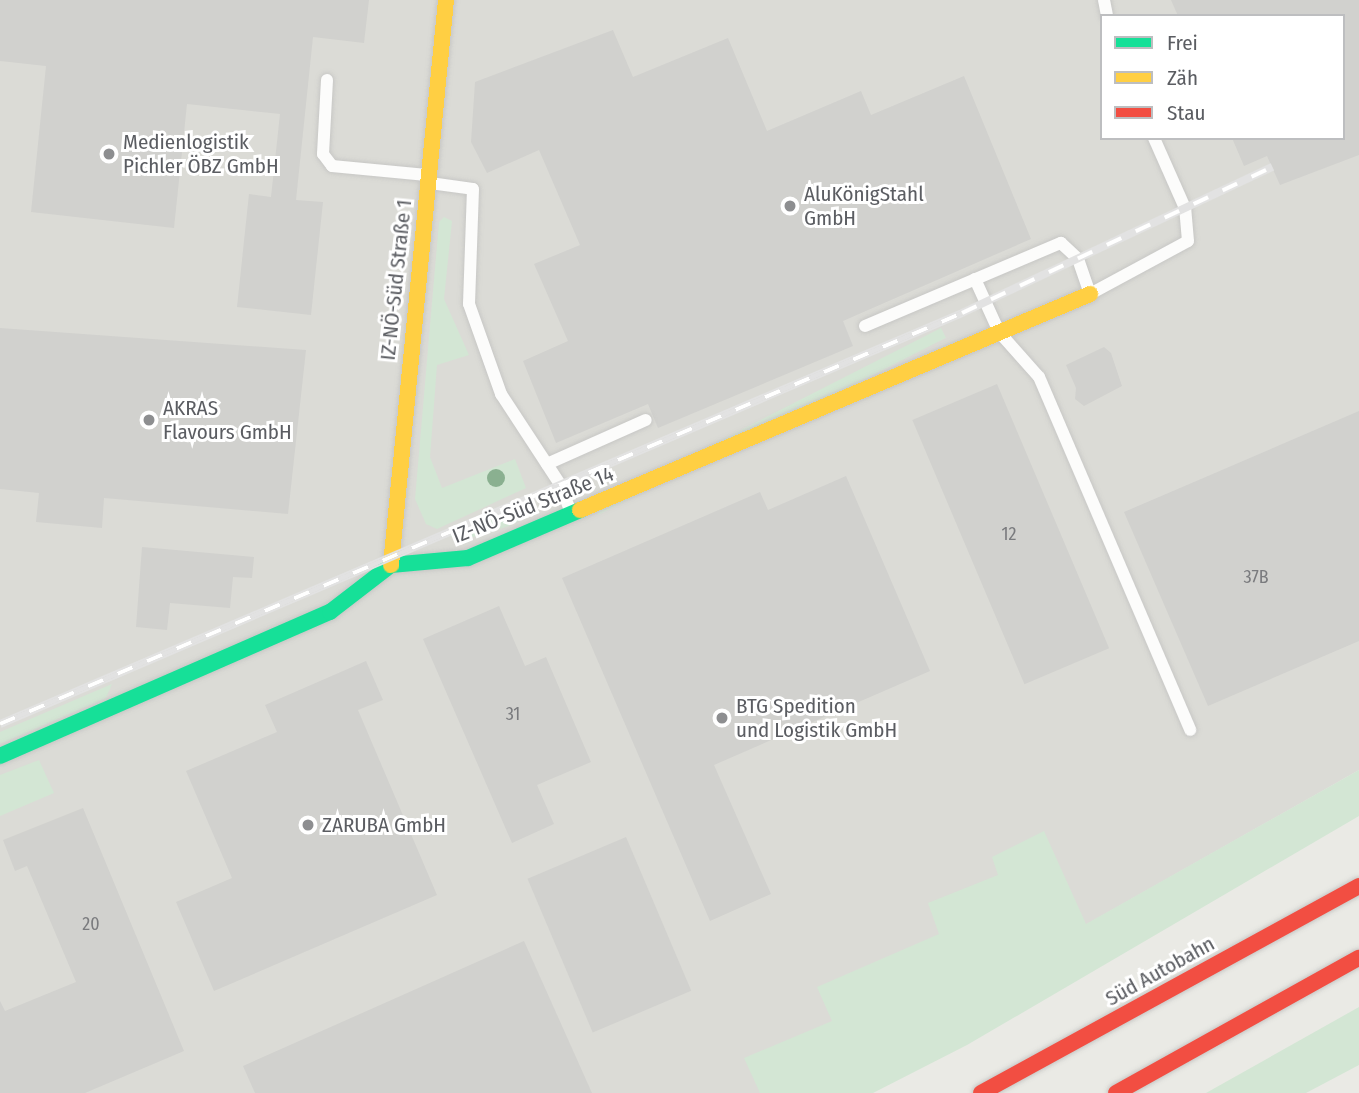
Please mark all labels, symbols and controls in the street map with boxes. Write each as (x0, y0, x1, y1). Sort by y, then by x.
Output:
legend (1100, 14, 1345, 140)
text: Frei (1167, 30, 1198, 56)
text: Zäh (1167, 65, 1198, 91)
text: Stau (1167, 100, 1205, 126)
place label: Medienlogistik Pichler ÖBZ GmbH (123, 129, 279, 179)
marker: Medienlogistik Pichler ÖBZ GmbH (101, 146, 117, 162)
place label: AluKönigStahl GmbH (804, 181, 924, 231)
street label: IZ-NÖ-Süd Straße 1 (375, 198, 417, 362)
marker: AluKönigStahl GmbH (782, 198, 798, 214)
place label: AKRAS Flavours GmbH (163, 395, 292, 445)
marker: AKRAS Flavours GmbH (141, 412, 157, 428)
street label: IZ-NÖ-Süd Straße 14 (449, 461, 617, 549)
house number: 12 (1002, 523, 1016, 545)
house number: 37B (1243, 566, 1269, 588)
place label: BTG Spedition und Logistik GmbH (736, 693, 897, 743)
house number: 31 (506, 703, 520, 725)
marker: BTG Spedition und Logistik GmbH (714, 710, 730, 726)
place label: ZARUBA GmbH (322, 812, 446, 838)
marker: ZARUBA GmbH (300, 817, 316, 833)
house number: 20 (82, 913, 100, 935)
street label: Süd Autobahn (1101, 931, 1219, 1011)

